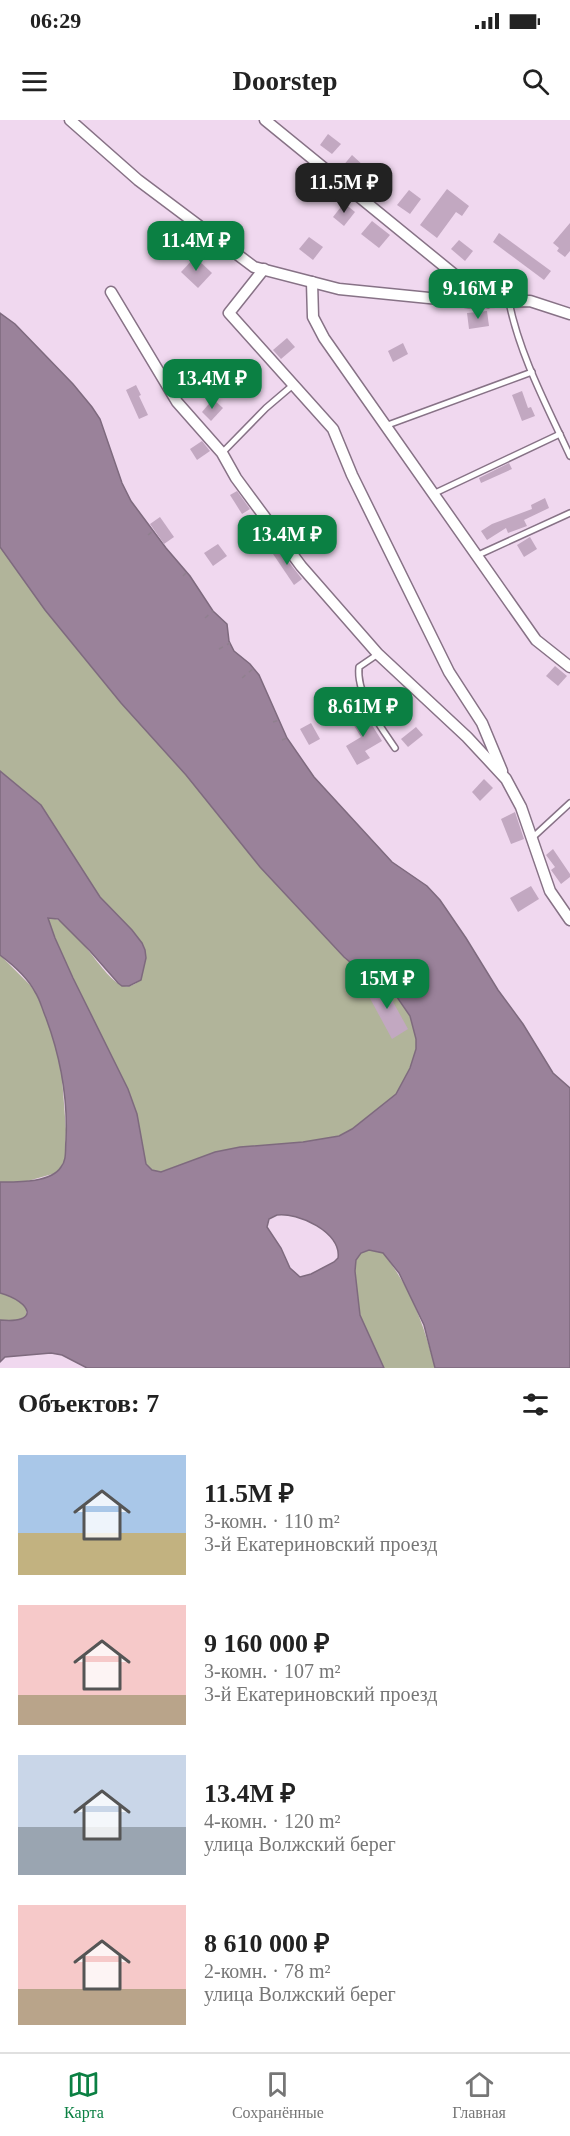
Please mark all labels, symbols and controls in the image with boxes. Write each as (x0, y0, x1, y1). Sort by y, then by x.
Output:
text: 06:29 (30, 8, 81, 33)
icon: menu (18, 65, 51, 98)
icon: search (519, 65, 552, 98)
text: Doorstep (233, 66, 337, 96)
pin: 11.5M ₽ (289, 163, 399, 214)
text: 11.5M ₽ (309, 171, 379, 193)
pin: 11.4M ₽ (141, 221, 251, 272)
text: 11.4M ₽ (161, 229, 231, 251)
pin: 9.16M ₽ (423, 269, 533, 320)
text: 9.16M ₽ (443, 277, 513, 299)
pin: 13.4M ₽ (157, 359, 267, 410)
text: 13.4M ₽ (177, 367, 247, 389)
pin: 13.4M ₽ (232, 515, 342, 566)
text: 13.4M ₽ (252, 523, 322, 545)
pin: 8.61M ₽ (308, 687, 418, 738)
text: 8.61M ₽ (328, 695, 398, 717)
pin: 15M ₽ (345, 959, 429, 1010)
text: 15M ₽ (359, 967, 415, 989)
icon: filters (519, 1388, 552, 1421)
text: Объектов: 7 (18, 1389, 159, 1418)
icon: home (66, 1479, 138, 1551)
text: 11.5M ₽ (204, 1479, 294, 1508)
text: 3-комн. · 110 m² (204, 1510, 340, 1532)
text: 3-й Екатериновский проезд (204, 1533, 438, 1555)
icon: home (66, 1629, 138, 1701)
text: 9 160 000 ₽ (204, 1629, 330, 1658)
text: 3-комн. · 107 m² (204, 1660, 341, 1682)
text: 3-й Екатериновский проезд (204, 1683, 438, 1705)
icon: home (66, 1779, 138, 1851)
text: 13.4M ₽ (204, 1779, 296, 1808)
text: 4-комн. · 120 m² (204, 1810, 341, 1832)
text: улица Волжский берег (204, 1833, 396, 1855)
icon: home (66, 1929, 138, 2001)
text: 8 610 000 ₽ (204, 1929, 330, 1958)
text: 2-комн. · 78 m² (204, 1960, 331, 1982)
text: улица Волжский берег (204, 1983, 396, 2005)
tab: Карта (64, 2068, 104, 2122)
tab: Сохранённые (232, 2068, 324, 2122)
tab: Главная (452, 2068, 506, 2122)

